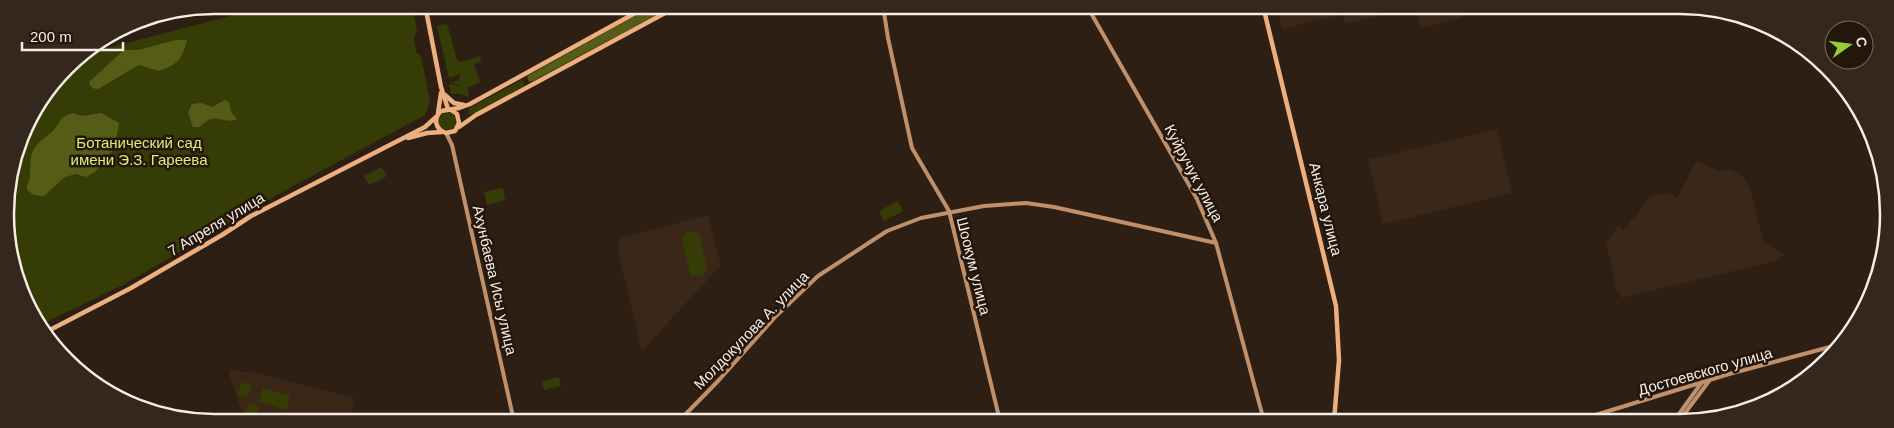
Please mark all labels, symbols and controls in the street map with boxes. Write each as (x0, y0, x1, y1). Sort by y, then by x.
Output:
scale bar (22, 20, 124, 52)
north arrow (1824, 20, 1874, 70)
text: 200 m (30, 28, 72, 45)
text: С (1853, 35, 1871, 49)
street label: Куйручук улица (1161, 122, 1227, 225)
park label: Ботанический сад имени Э.З. Гареева (71, 134, 208, 168)
street label: Анкара улица (1306, 161, 1346, 258)
street label: 7 Апреля улица (165, 188, 268, 259)
street label: Ахунбаева Исы улица (470, 204, 521, 357)
street label: Шоокум улица (954, 215, 995, 317)
street label: Молдокулова А. улица (690, 267, 812, 393)
street label: Достоевского улица (1636, 344, 1775, 398)

